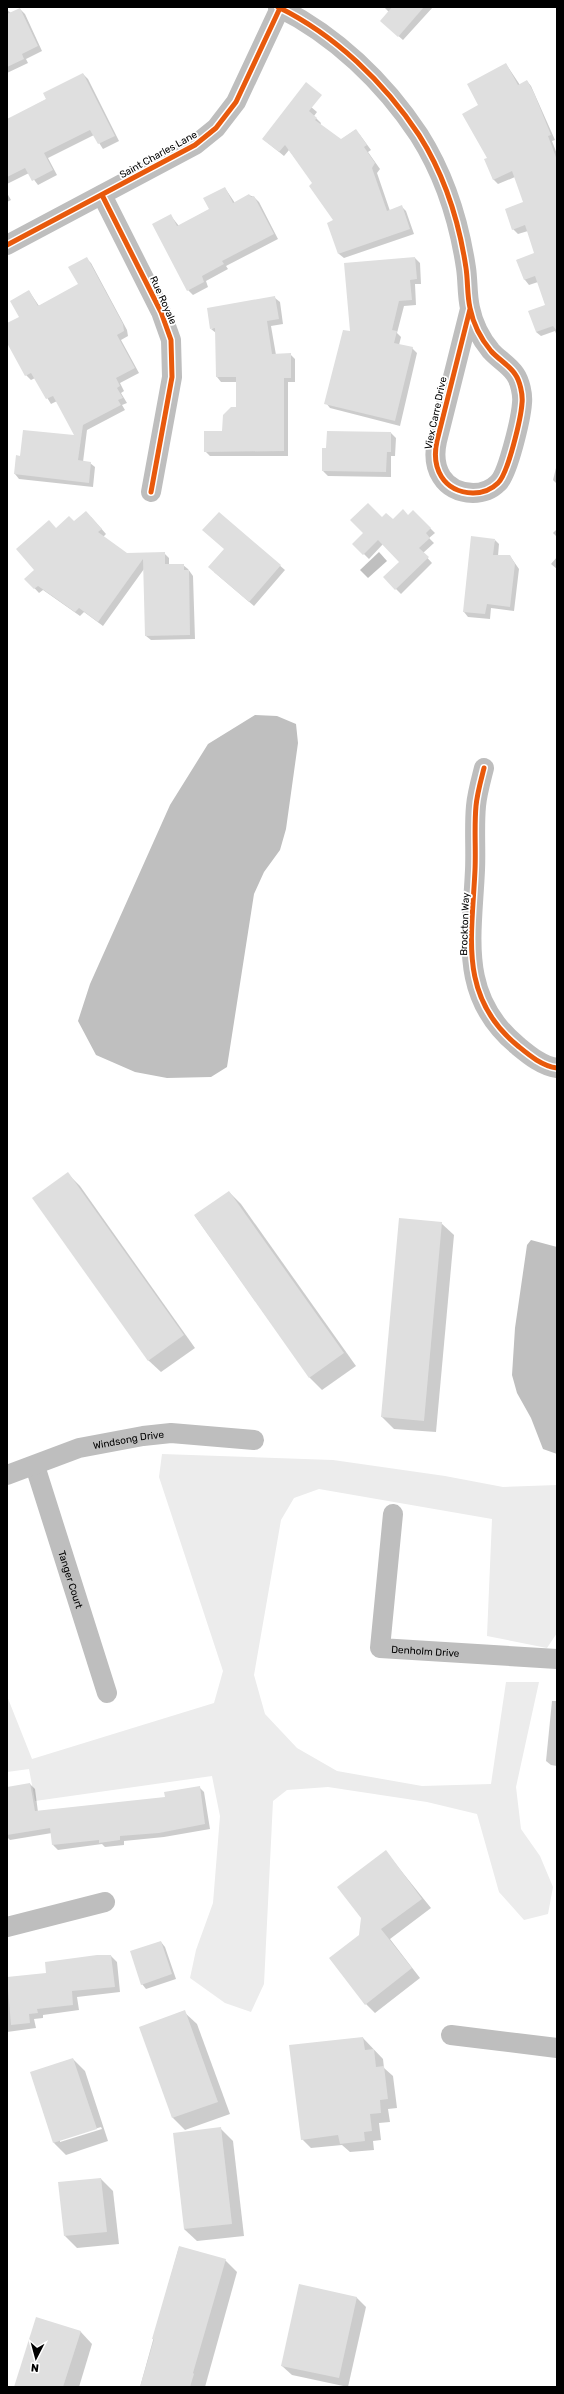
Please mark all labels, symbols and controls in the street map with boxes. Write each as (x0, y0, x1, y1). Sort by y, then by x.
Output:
street label: Saint Charles Lane (118, 128, 200, 181)
street label: Rue Royale (147, 274, 179, 327)
street label: Viex Carre Drive (422, 375, 450, 451)
street label: Brockton Way (458, 892, 472, 956)
street label: Windsong Drive (92, 1429, 165, 1452)
street label: Tanger Court (55, 1549, 85, 1610)
street label: Denholm Drive (391, 1644, 460, 1660)
north arrow (16, 2338, 56, 2378)
text: N (30, 2361, 40, 2374)

